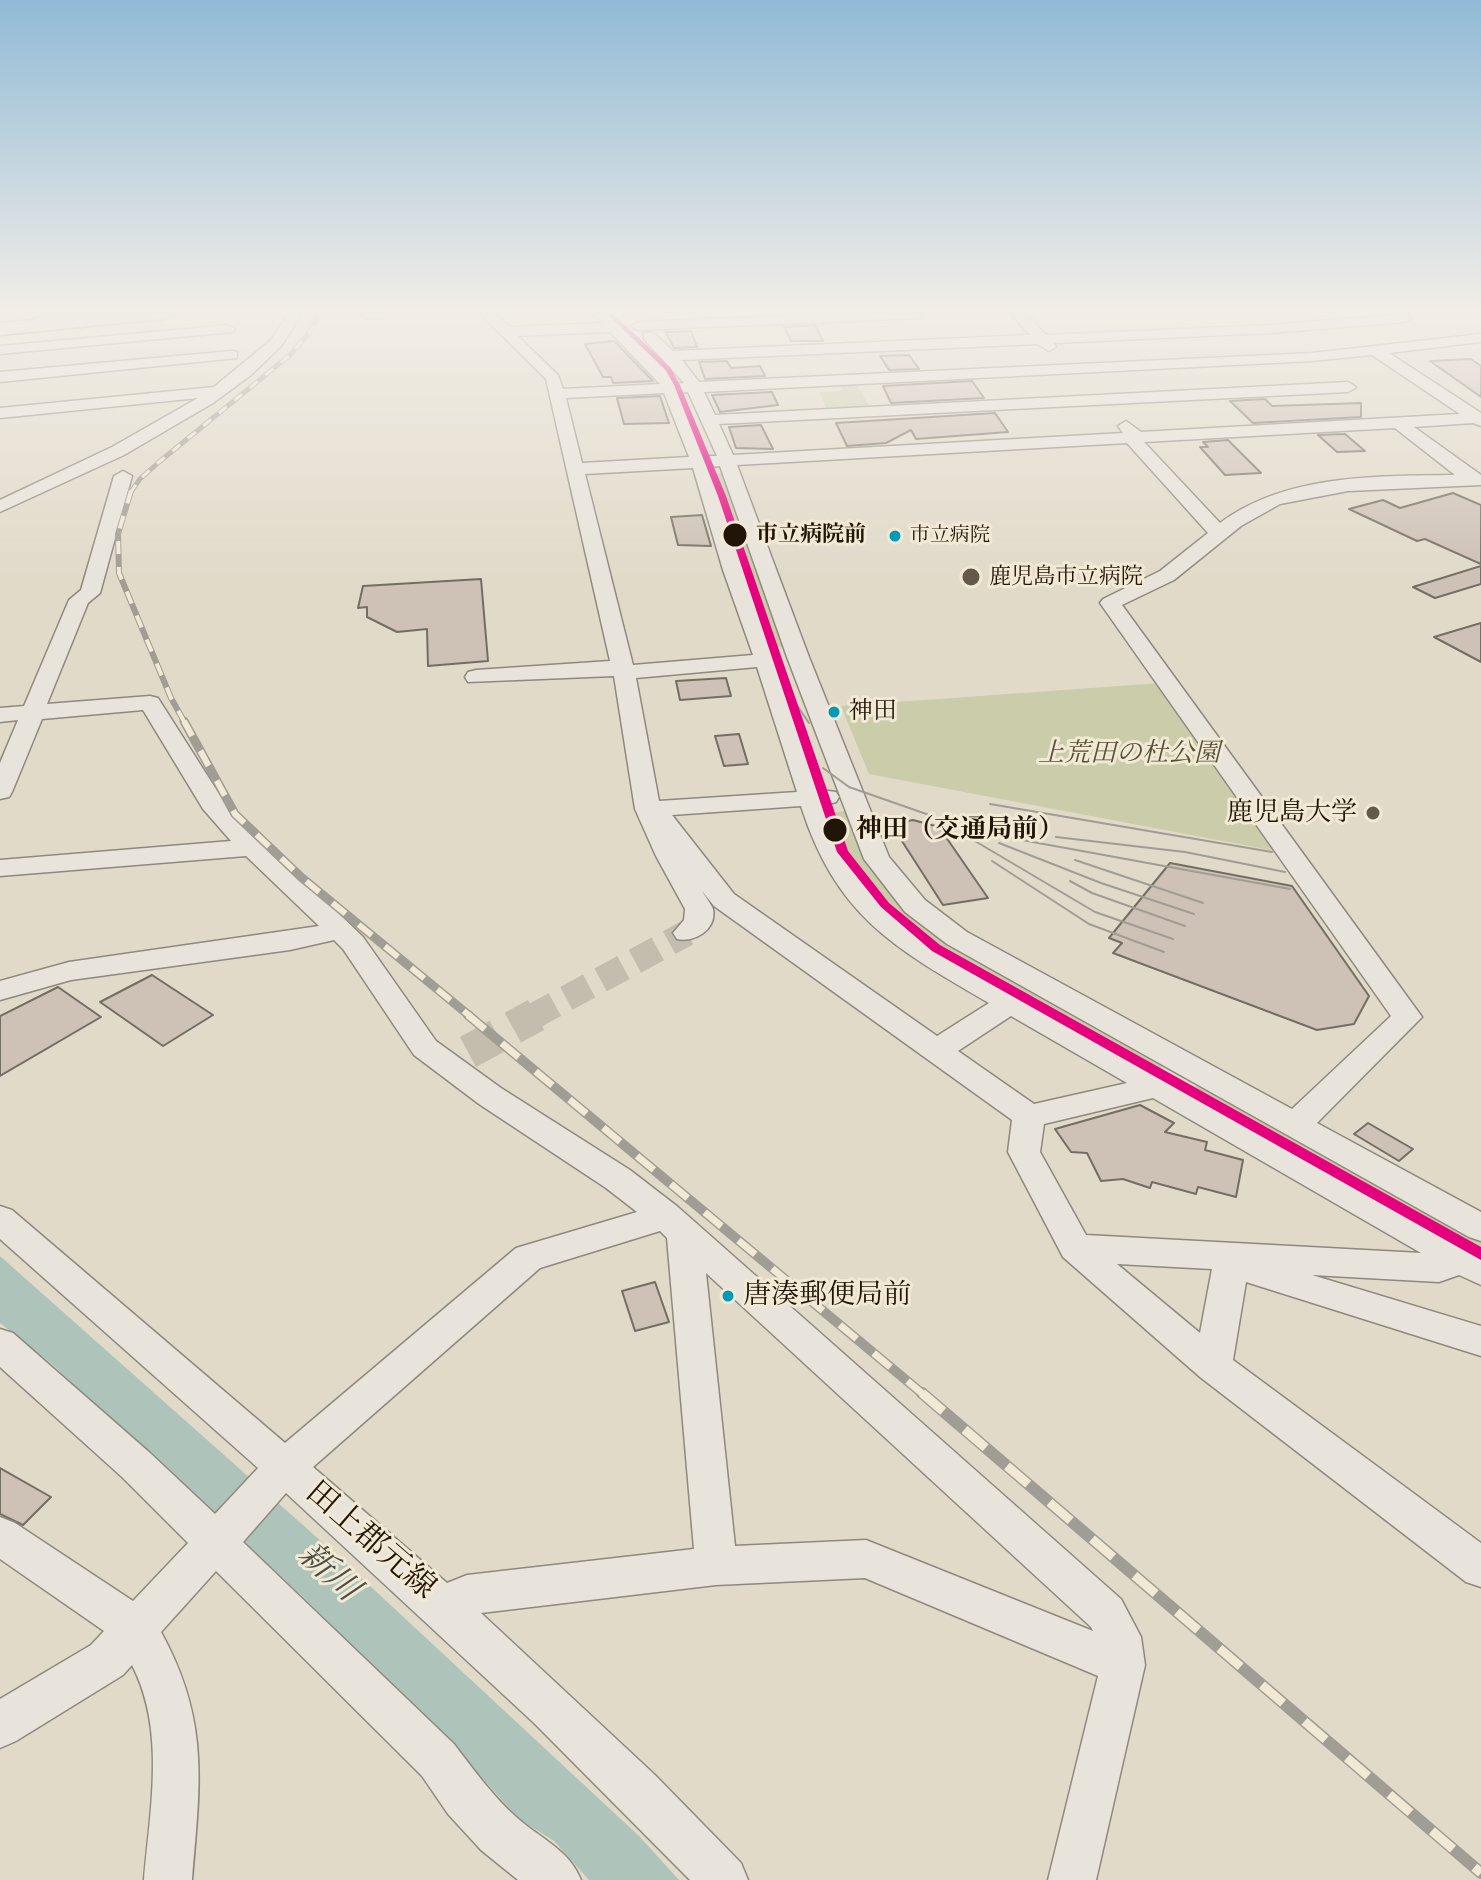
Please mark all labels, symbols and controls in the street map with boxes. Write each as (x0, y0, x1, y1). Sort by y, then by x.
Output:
marker: 市立病院前 (721, 521, 749, 549)
place label: 市立病院前 (756, 522, 866, 548)
place label: 市立病院 (910, 524, 990, 548)
marker: 市立病院 (887, 528, 903, 544)
place label: 鹿児島市立病院 (989, 564, 1143, 590)
marker: 鹿児島市立病院 (960, 566, 982, 588)
place label: 神田 (849, 698, 897, 726)
marker: 神田 (826, 704, 842, 720)
park label: 上荒田の杜公園 (1038, 738, 1220, 770)
place label: 鹿児島大学 (1227, 797, 1357, 829)
marker: 鹿児島大学 (1364, 804, 1382, 822)
place label: 神田（交通局前） (856, 814, 1064, 846)
marker: 神田（交通局前） (821, 816, 849, 844)
place label: 唐湊郵便局前 (743, 1279, 911, 1313)
marker: 唐湊郵便局前 (720, 1288, 736, 1304)
street label: 田上郡元線 (297, 1474, 443, 1608)
water label: 新川 (289, 1535, 367, 1611)

